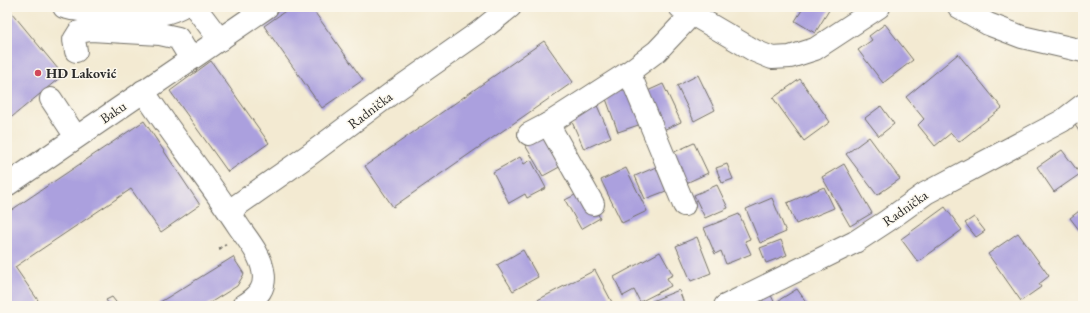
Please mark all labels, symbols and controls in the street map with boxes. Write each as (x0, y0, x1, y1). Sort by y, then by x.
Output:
place label: HD Laković (46, 64, 117, 82)
marker: HD Laković (33, 68, 43, 78)
street label: Radnička (344, 87, 396, 133)
street label: Baku (96, 96, 130, 127)
street label: Radnička (879, 186, 932, 230)

